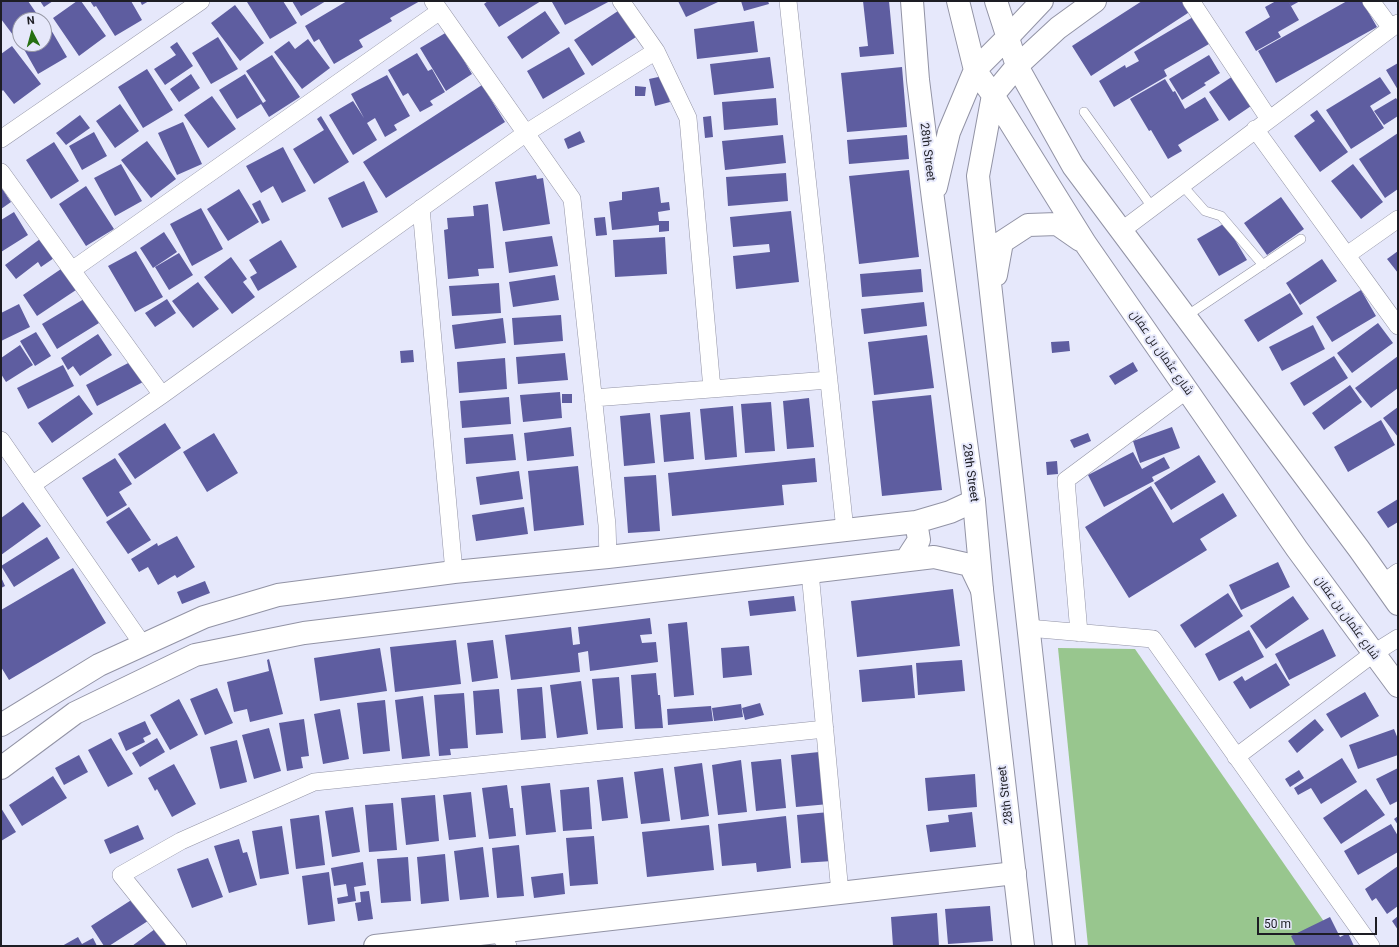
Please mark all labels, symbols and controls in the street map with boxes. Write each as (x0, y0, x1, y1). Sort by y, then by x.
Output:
north arrow (12, 12, 52, 52)
text: N (26, 14, 35, 27)
street label: 28th Street (916, 122, 938, 182)
street label: شارع عثمان بن عفان (1126, 308, 1196, 398)
street label: 28th Street (959, 443, 981, 503)
street label: شارع عثمان بن عفان (1312, 573, 1382, 663)
street label: 28th Street (995, 765, 1017, 825)
scale bar (1259, 909, 1379, 935)
text: 50 m (1264, 917, 1291, 931)

